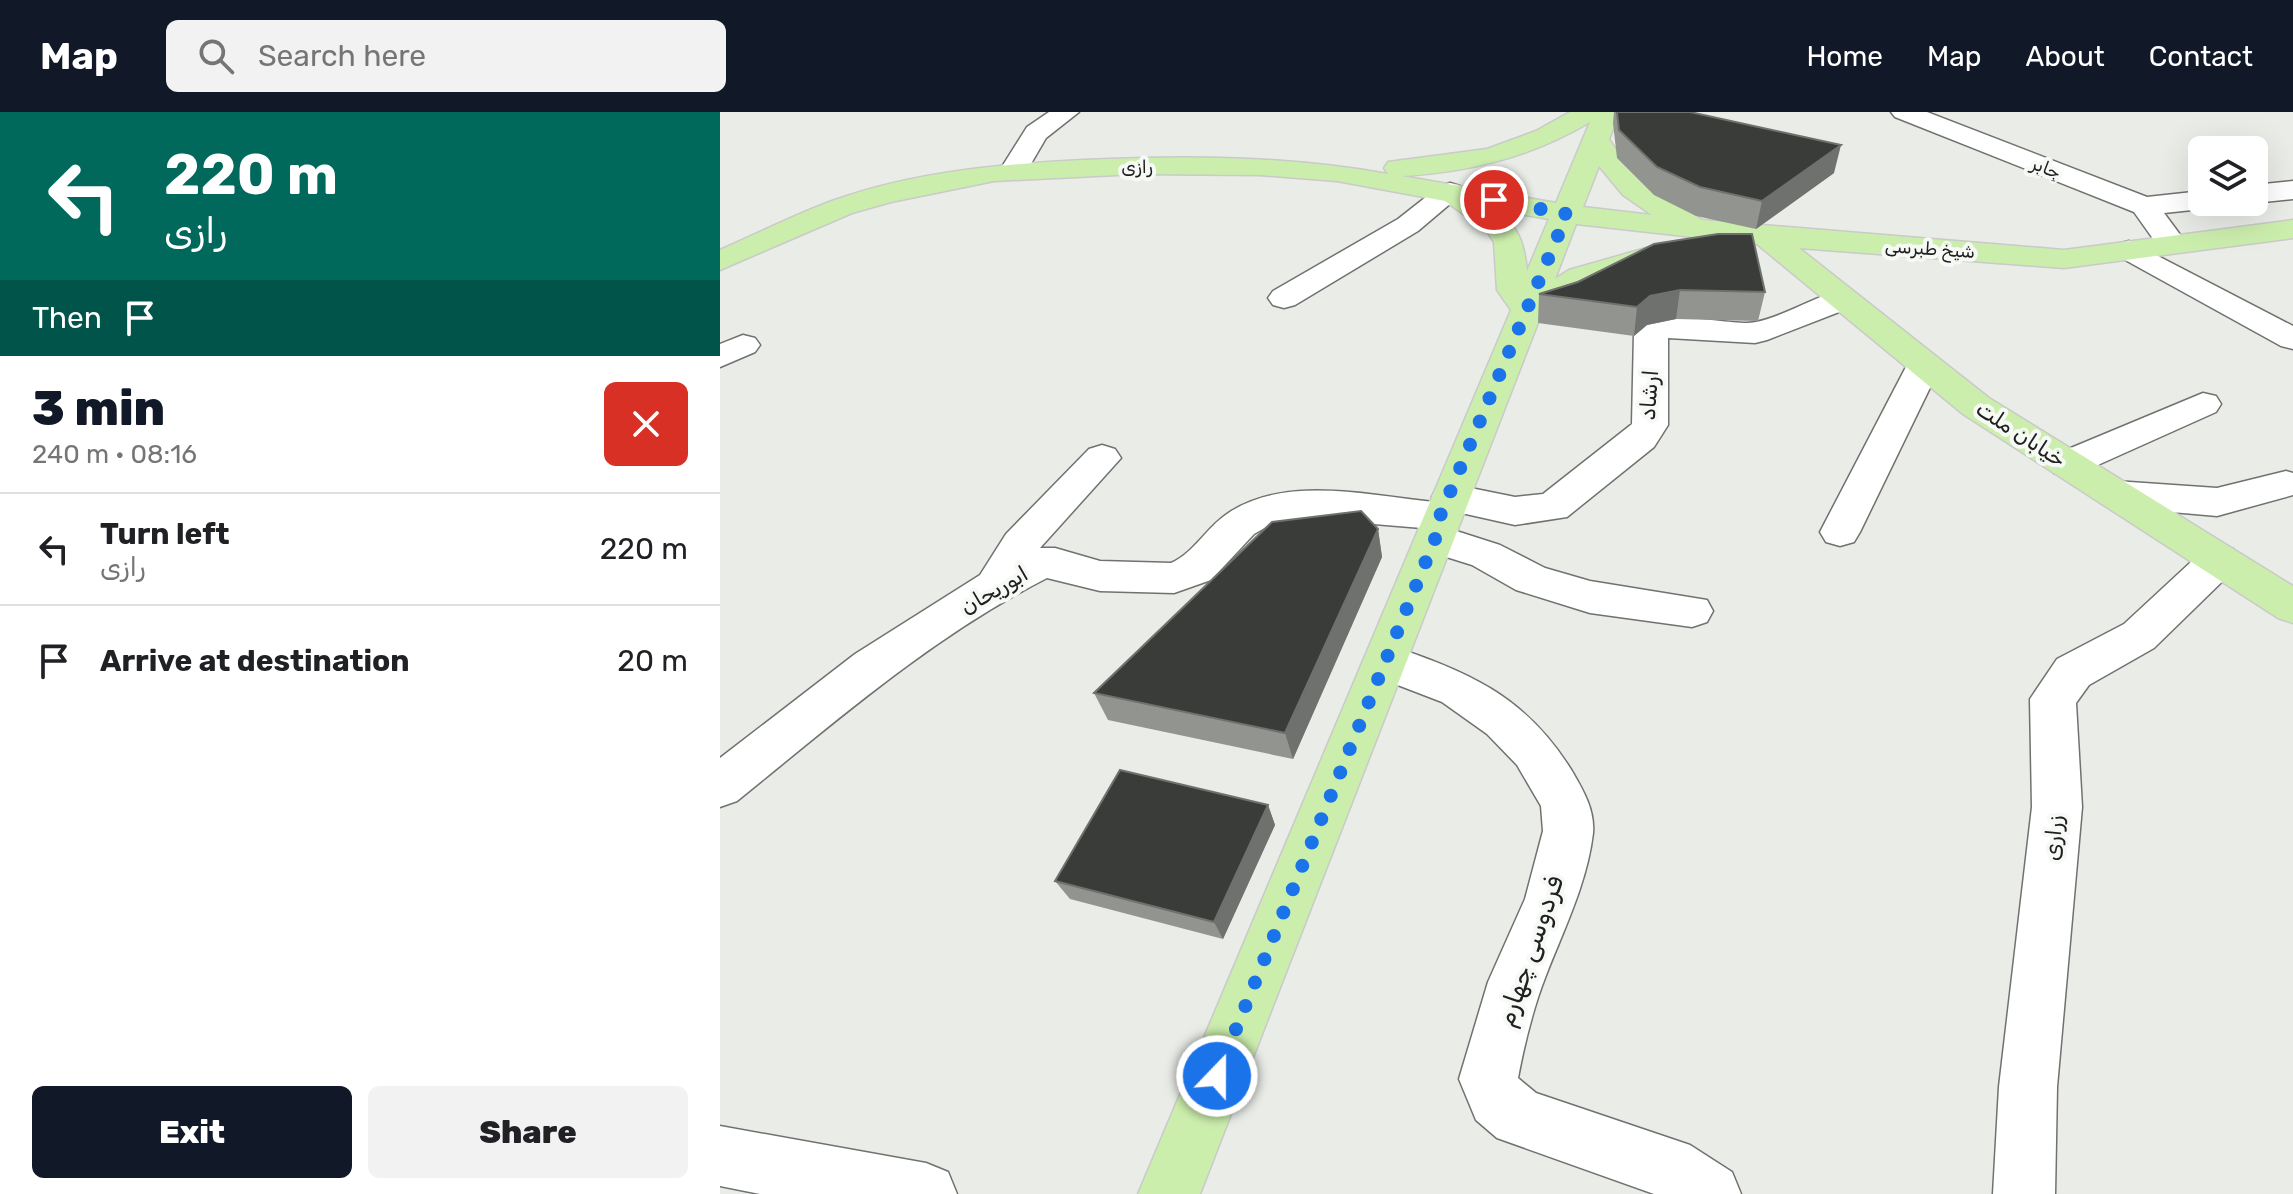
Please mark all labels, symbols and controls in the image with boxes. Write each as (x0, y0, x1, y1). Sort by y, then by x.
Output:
search box (166, 20, 726, 92)
text: Map (40, 33, 118, 79)
icon: search (194, 34, 238, 78)
text: Search here (258, 38, 426, 74)
text: Home (1806, 40, 1883, 73)
text: Map (1927, 40, 1981, 73)
text: About (2025, 40, 2105, 73)
text: Contact (2149, 40, 2253, 73)
map controls (2188, 136, 2268, 216)
button: layers (2188, 136, 2268, 216)
text: 220 m (164, 142, 338, 208)
icon: left (32, 144, 136, 248)
street label: جابر (2027, 152, 2064, 184)
street label: رازی (1121, 156, 1153, 178)
pin (1460, 166, 1528, 234)
icon: arrive (1472, 178, 1516, 222)
text: رازی (164, 209, 227, 252)
street label: شیخ طبرسی (1884, 235, 1976, 265)
icon: arrive (118, 296, 162, 340)
text: Then (32, 300, 102, 336)
street label: ارشاد (1634, 369, 1664, 421)
text: 3 min (32, 380, 165, 437)
button: close (604, 382, 688, 466)
street label: خیابان ملت (1971, 395, 2071, 473)
text: 240 m · 08:16 (32, 439, 197, 470)
text: Turn left (100, 516, 230, 552)
icon: left (32, 527, 76, 571)
text: 220 m (600, 531, 688, 567)
text: رازی (100, 552, 146, 583)
street label: ابوریحان (955, 560, 1033, 620)
icon: arrive (32, 639, 76, 683)
text: Arrive at destination (100, 643, 410, 679)
text: 20 m (617, 643, 688, 679)
street label: زراری (2038, 814, 2068, 862)
street label: فردوسی چهارم (1490, 872, 1571, 1031)
position arrow (1175, 1034, 1259, 1118)
button: Exit (32, 1086, 352, 1178)
button: Share (368, 1086, 688, 1178)

